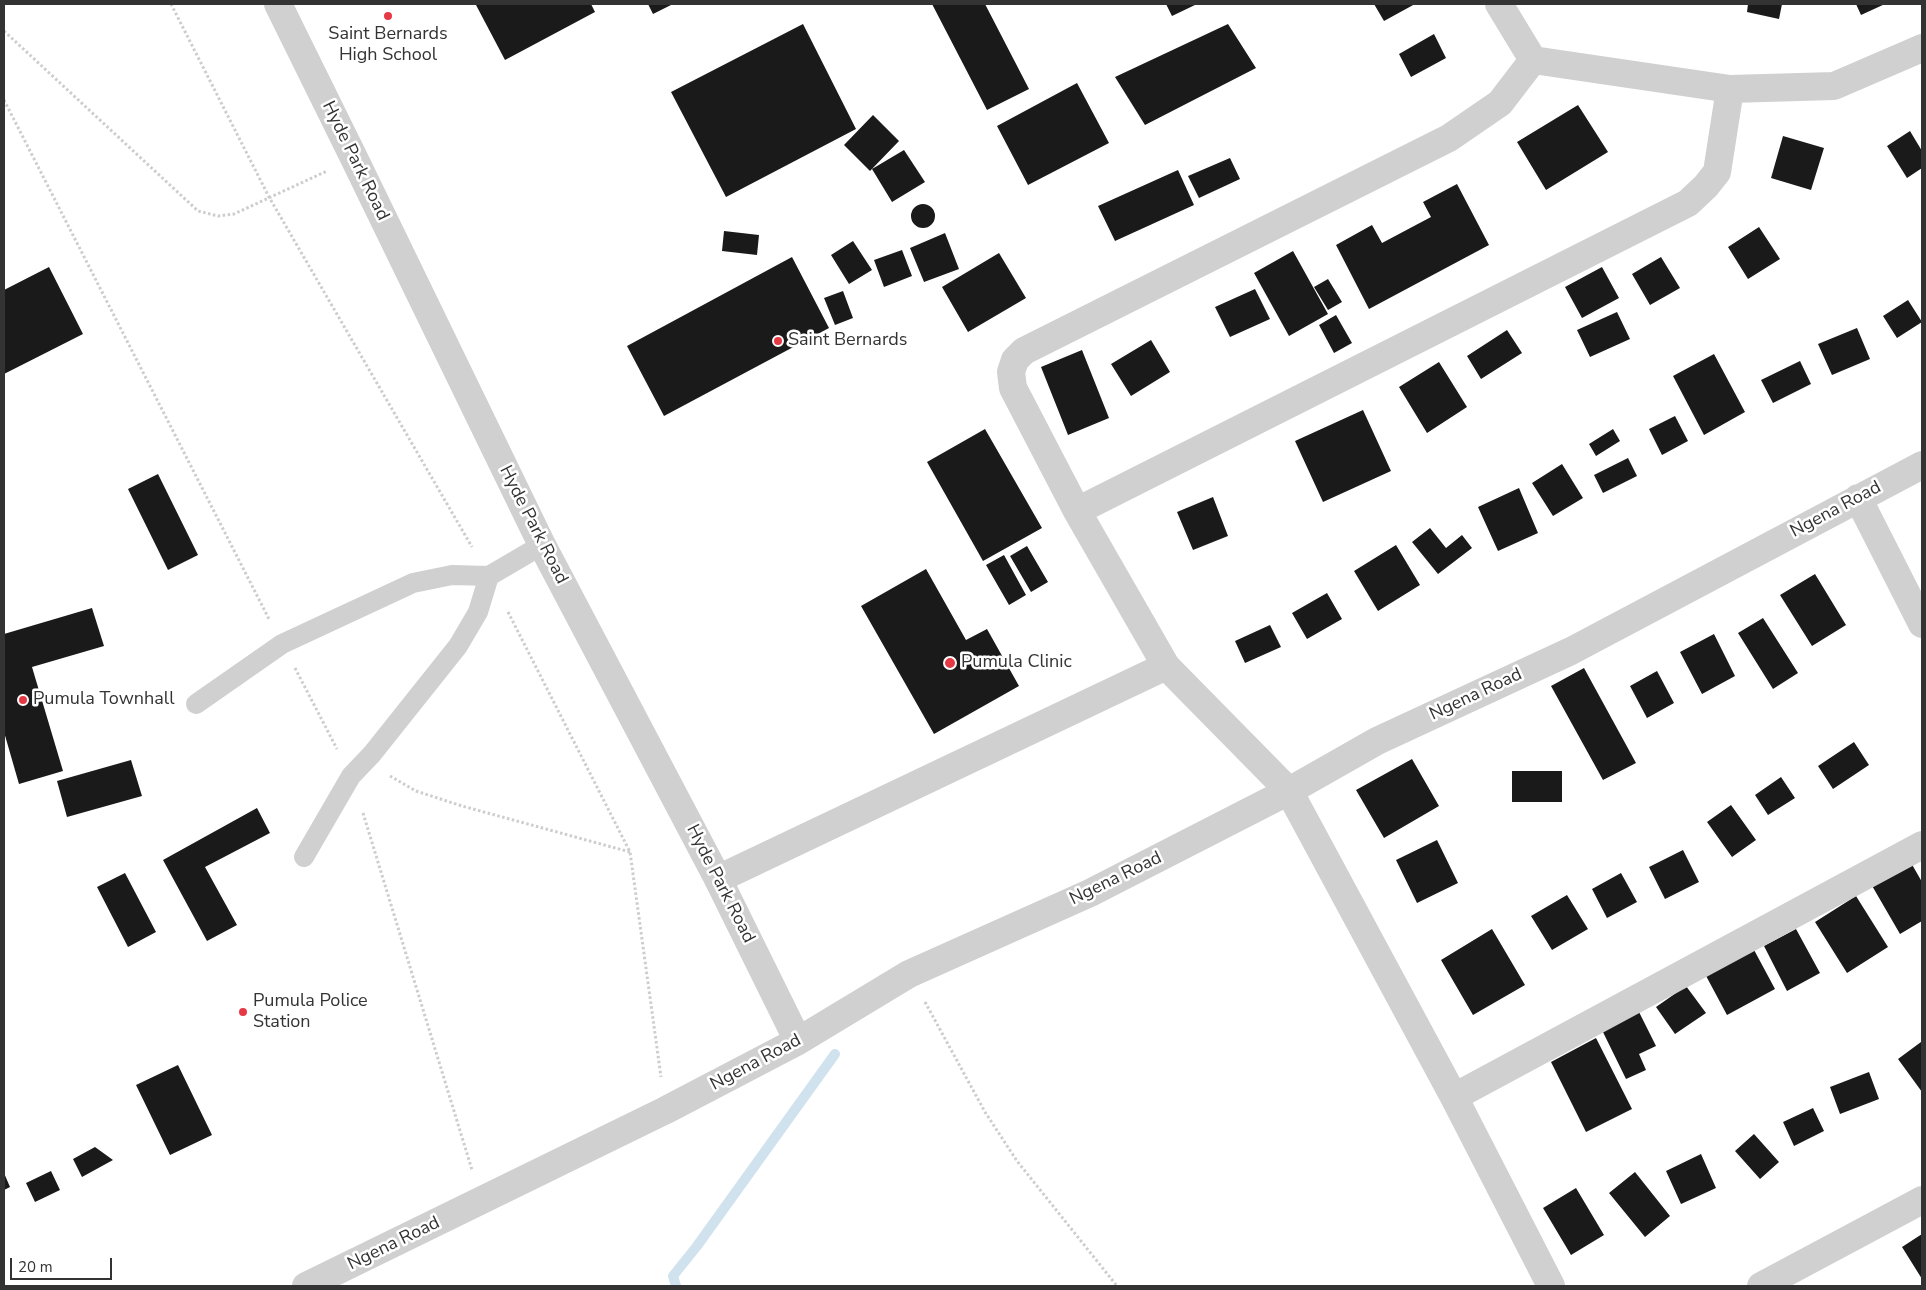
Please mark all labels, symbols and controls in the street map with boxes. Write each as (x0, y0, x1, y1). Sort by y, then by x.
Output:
marker: Saint Bernards High School (382, 10, 394, 22)
place label: Saint Bernards High School (328, 24, 448, 66)
street label: Hyde Park Road (317, 98, 393, 224)
place label: Saint Bernards (788, 330, 907, 352)
marker: Saint Bernards (772, 335, 784, 347)
street label: Hyde Park Road (494, 462, 572, 588)
street label: Ngena Road (1787, 477, 1885, 543)
place label: Pumula Clinic (961, 652, 1072, 674)
marker: Pumula Clinic (943, 656, 957, 670)
street label: Ngena Road (1426, 664, 1526, 726)
place label: Pumula Townhall (33, 689, 174, 711)
marker: Pumula Townhall (17, 694, 29, 706)
street label: Hyde Park Road (681, 821, 759, 947)
street label: Ngena Road (1066, 847, 1166, 911)
place label: Pumula Police Station (253, 991, 368, 1034)
marker: Pumula Police Station (237, 1006, 249, 1018)
street label: Ngena Road (707, 1030, 805, 1096)
street label: Ngena Road (344, 1212, 444, 1276)
scale bar (12, 1248, 115, 1280)
text: 20 m (18, 1257, 53, 1277)

